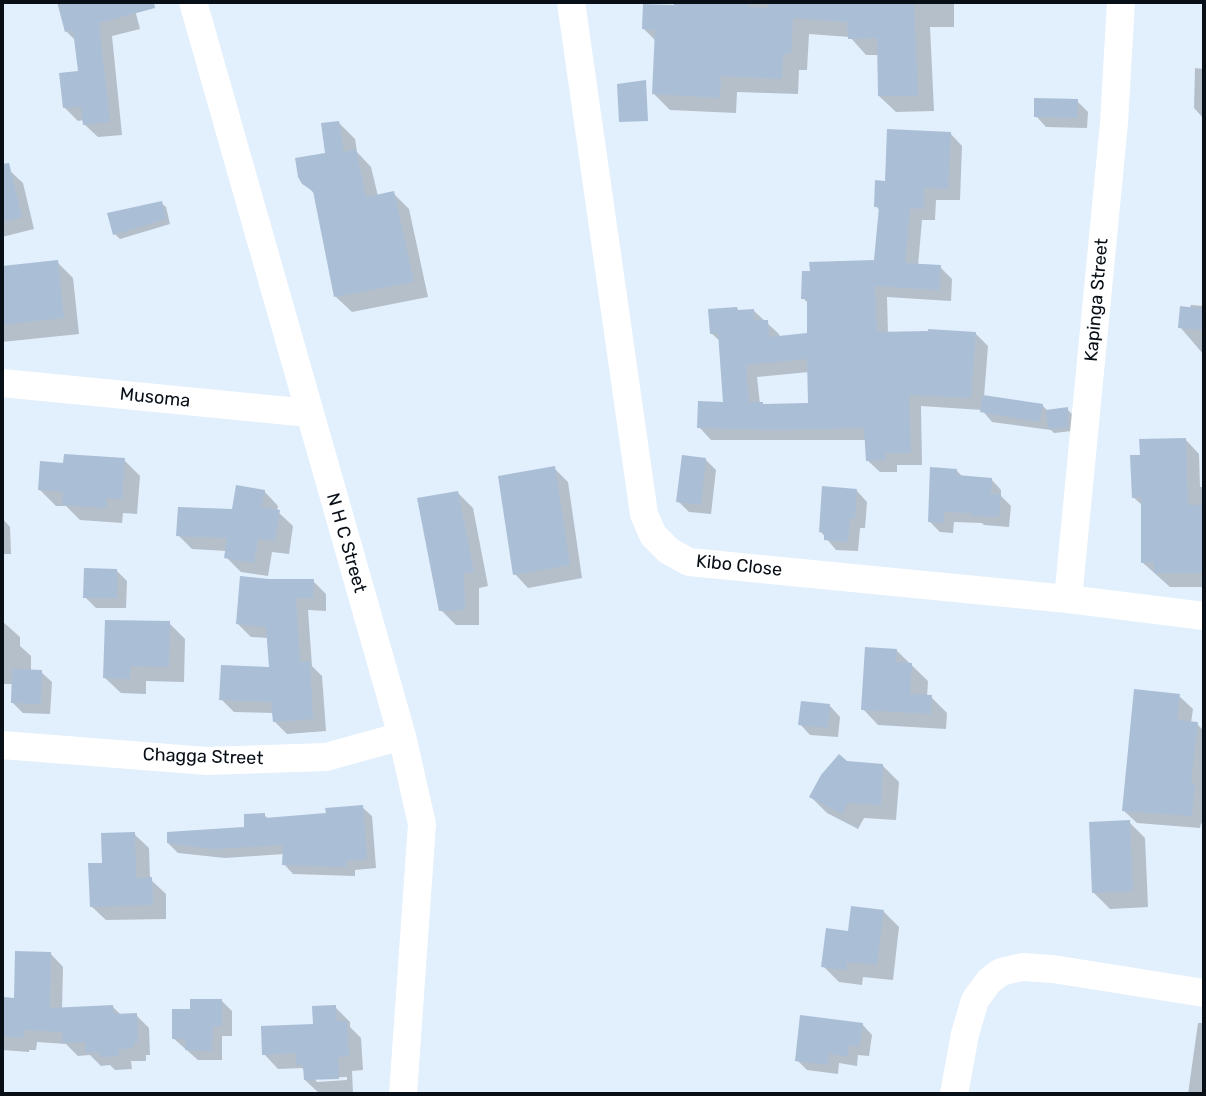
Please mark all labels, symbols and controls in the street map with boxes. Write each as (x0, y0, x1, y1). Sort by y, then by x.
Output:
street label: Kapinga Street (1081, 237, 1113, 363)
street label: Musoma (119, 384, 191, 412)
street label: N H C Street (321, 491, 371, 595)
street label: Kibo Close (695, 551, 783, 581)
street label: Chagga Street (142, 744, 264, 770)

